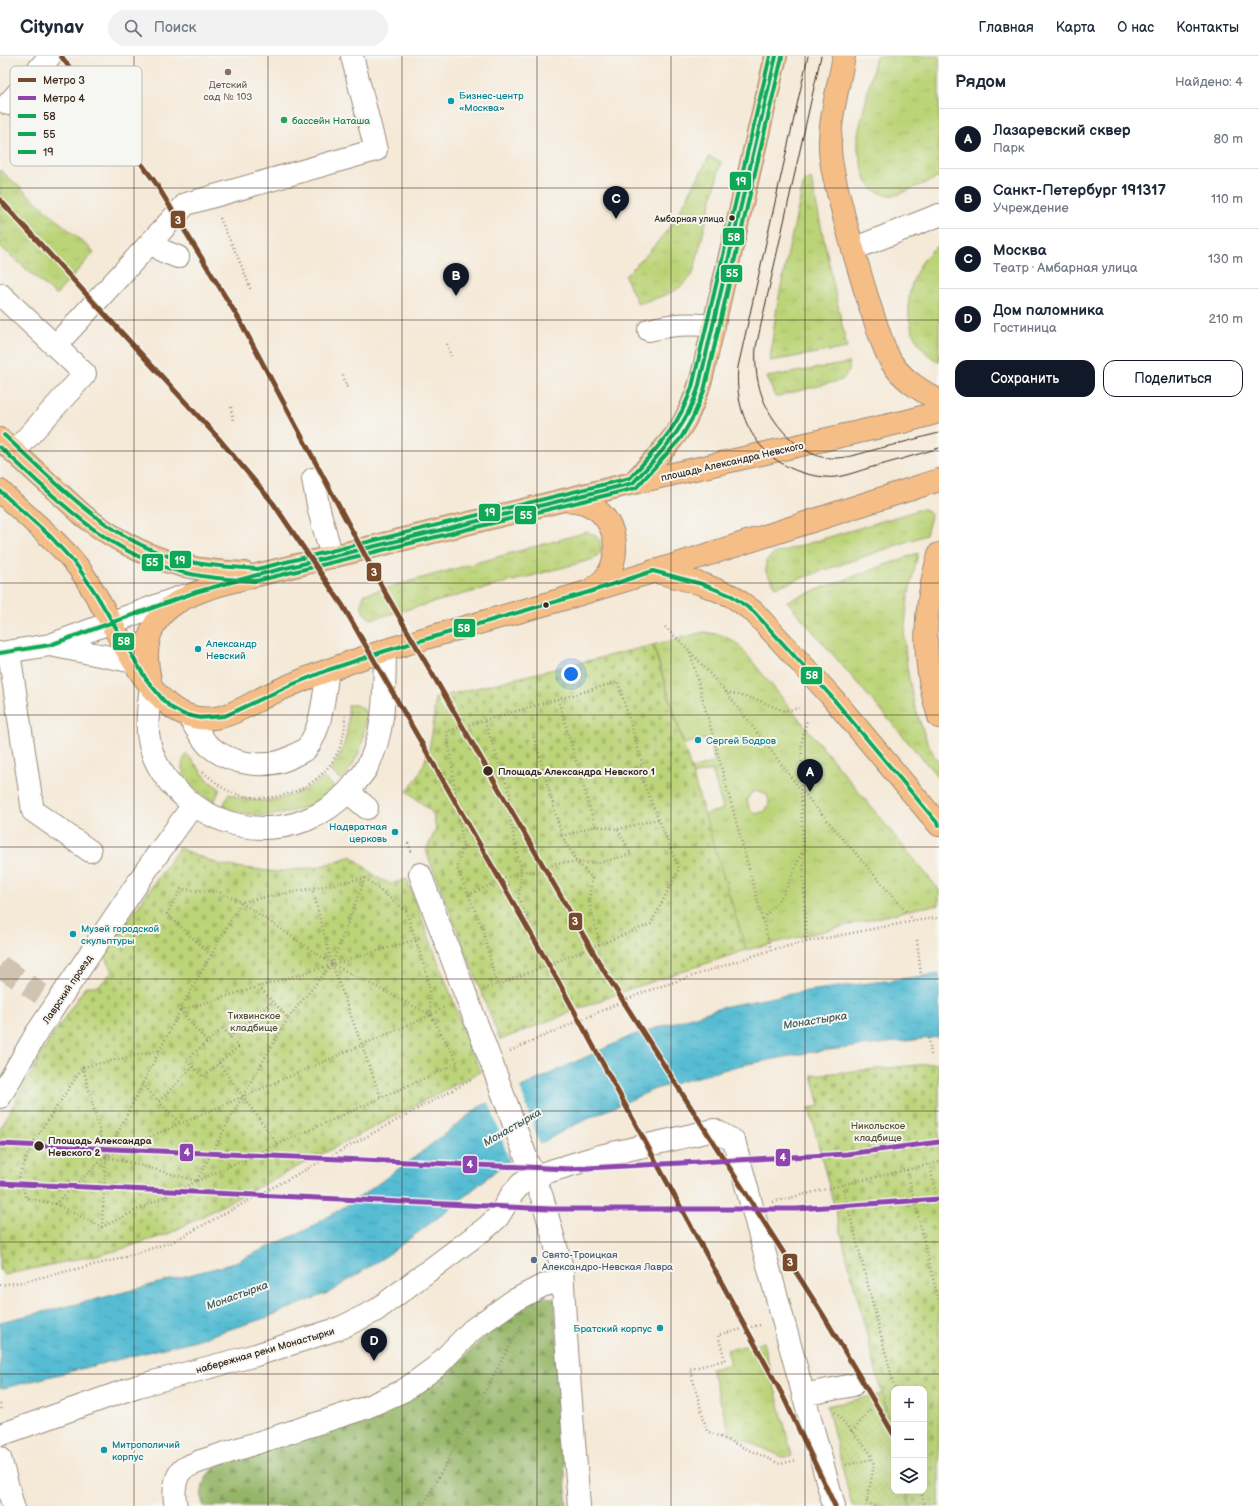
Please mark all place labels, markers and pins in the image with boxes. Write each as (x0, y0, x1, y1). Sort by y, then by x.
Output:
marker: Детский сад № 103 (223, 67, 233, 77)
place label: Детский сад № 103 (204, 79, 252, 103)
place label: Бизнес-центр «Москва» (459, 90, 524, 114)
marker: Бизнес-центр «Москва» (446, 96, 456, 106)
marker: бассейн Наташа (279, 115, 289, 125)
place label: бассейн Наташа (292, 115, 370, 127)
pin: C (603, 186, 629, 219)
marker: Амбарная улица (727, 213, 737, 223)
place label: Амбарная улица (654, 214, 725, 225)
pin: B (443, 263, 469, 296)
unlabelled marker (541, 600, 551, 610)
place label: Александр Невский (205, 638, 257, 662)
marker: Александр Невский (193, 644, 203, 654)
marker: Сергей Бодров (693, 735, 703, 745)
place label: Сергей Бодров (706, 735, 777, 747)
pin: A (797, 759, 823, 792)
marker: Площадь Александра Невского 1 (481, 764, 495, 778)
place label: Площадь Александра Невского 1 (498, 766, 655, 778)
place label: Надвратная церковь (329, 821, 387, 845)
marker: Надвратная церковь (390, 827, 400, 837)
place label: Музей городской скульптуры (81, 923, 160, 947)
marker: Музей городской скульптуры (68, 929, 78, 939)
place label: Площадь Александра Невского 2 (48, 1135, 152, 1159)
marker: Площадь Александра Невского 2 (32, 1139, 46, 1153)
place label: Свято-Троицкая Александро-Невская Лавра (541, 1249, 673, 1273)
marker: Свято-Троицкая Александро-Невская Лавра (529, 1255, 539, 1265)
place label: Братский корпус (574, 1323, 652, 1335)
marker: Братский корпус (655, 1323, 665, 1333)
pin: D (361, 1328, 387, 1361)
place label: Митрополичий корпус (112, 1439, 180, 1463)
marker: Митрополичий корпус (99, 1445, 109, 1455)

